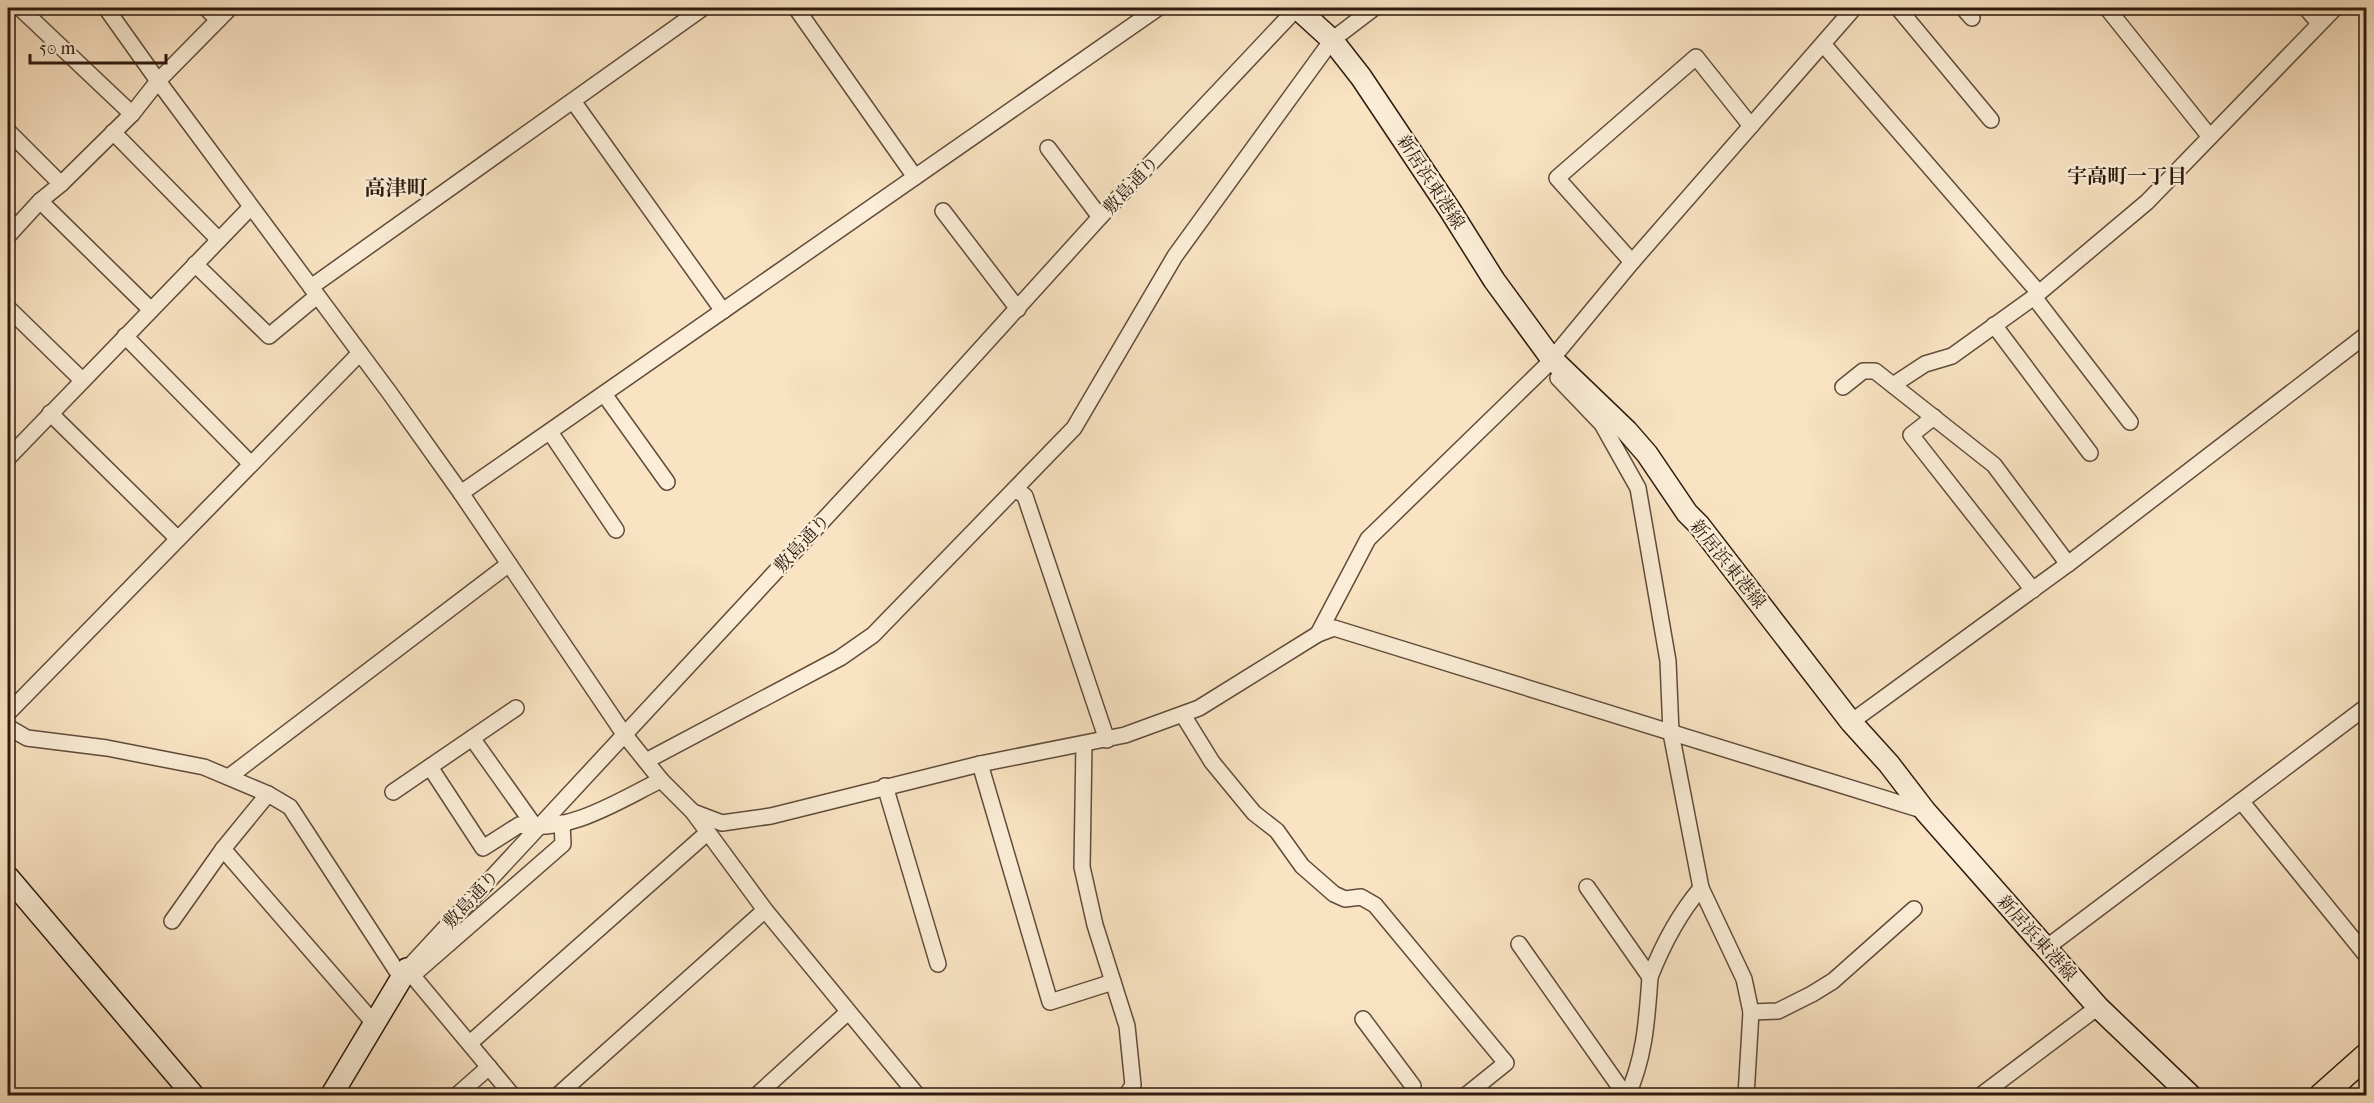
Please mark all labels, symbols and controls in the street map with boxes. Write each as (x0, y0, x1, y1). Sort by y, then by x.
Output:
scale bar (30, 27, 166, 65)
text: 50 m (39, 38, 76, 59)
street label: 新居浜東港線 (1392, 131, 1469, 233)
street label: 敷島通り (1099, 152, 1164, 219)
district label: 宇高町一丁目 (2067, 165, 2187, 188)
district label: 高津町 (365, 176, 428, 200)
street label: 敷島通り (770, 510, 835, 577)
street label: 新居浜東港線 (1685, 516, 1770, 613)
street label: 敷島通り (439, 866, 504, 933)
street label: 新居浜東港線 (1993, 891, 2081, 985)

